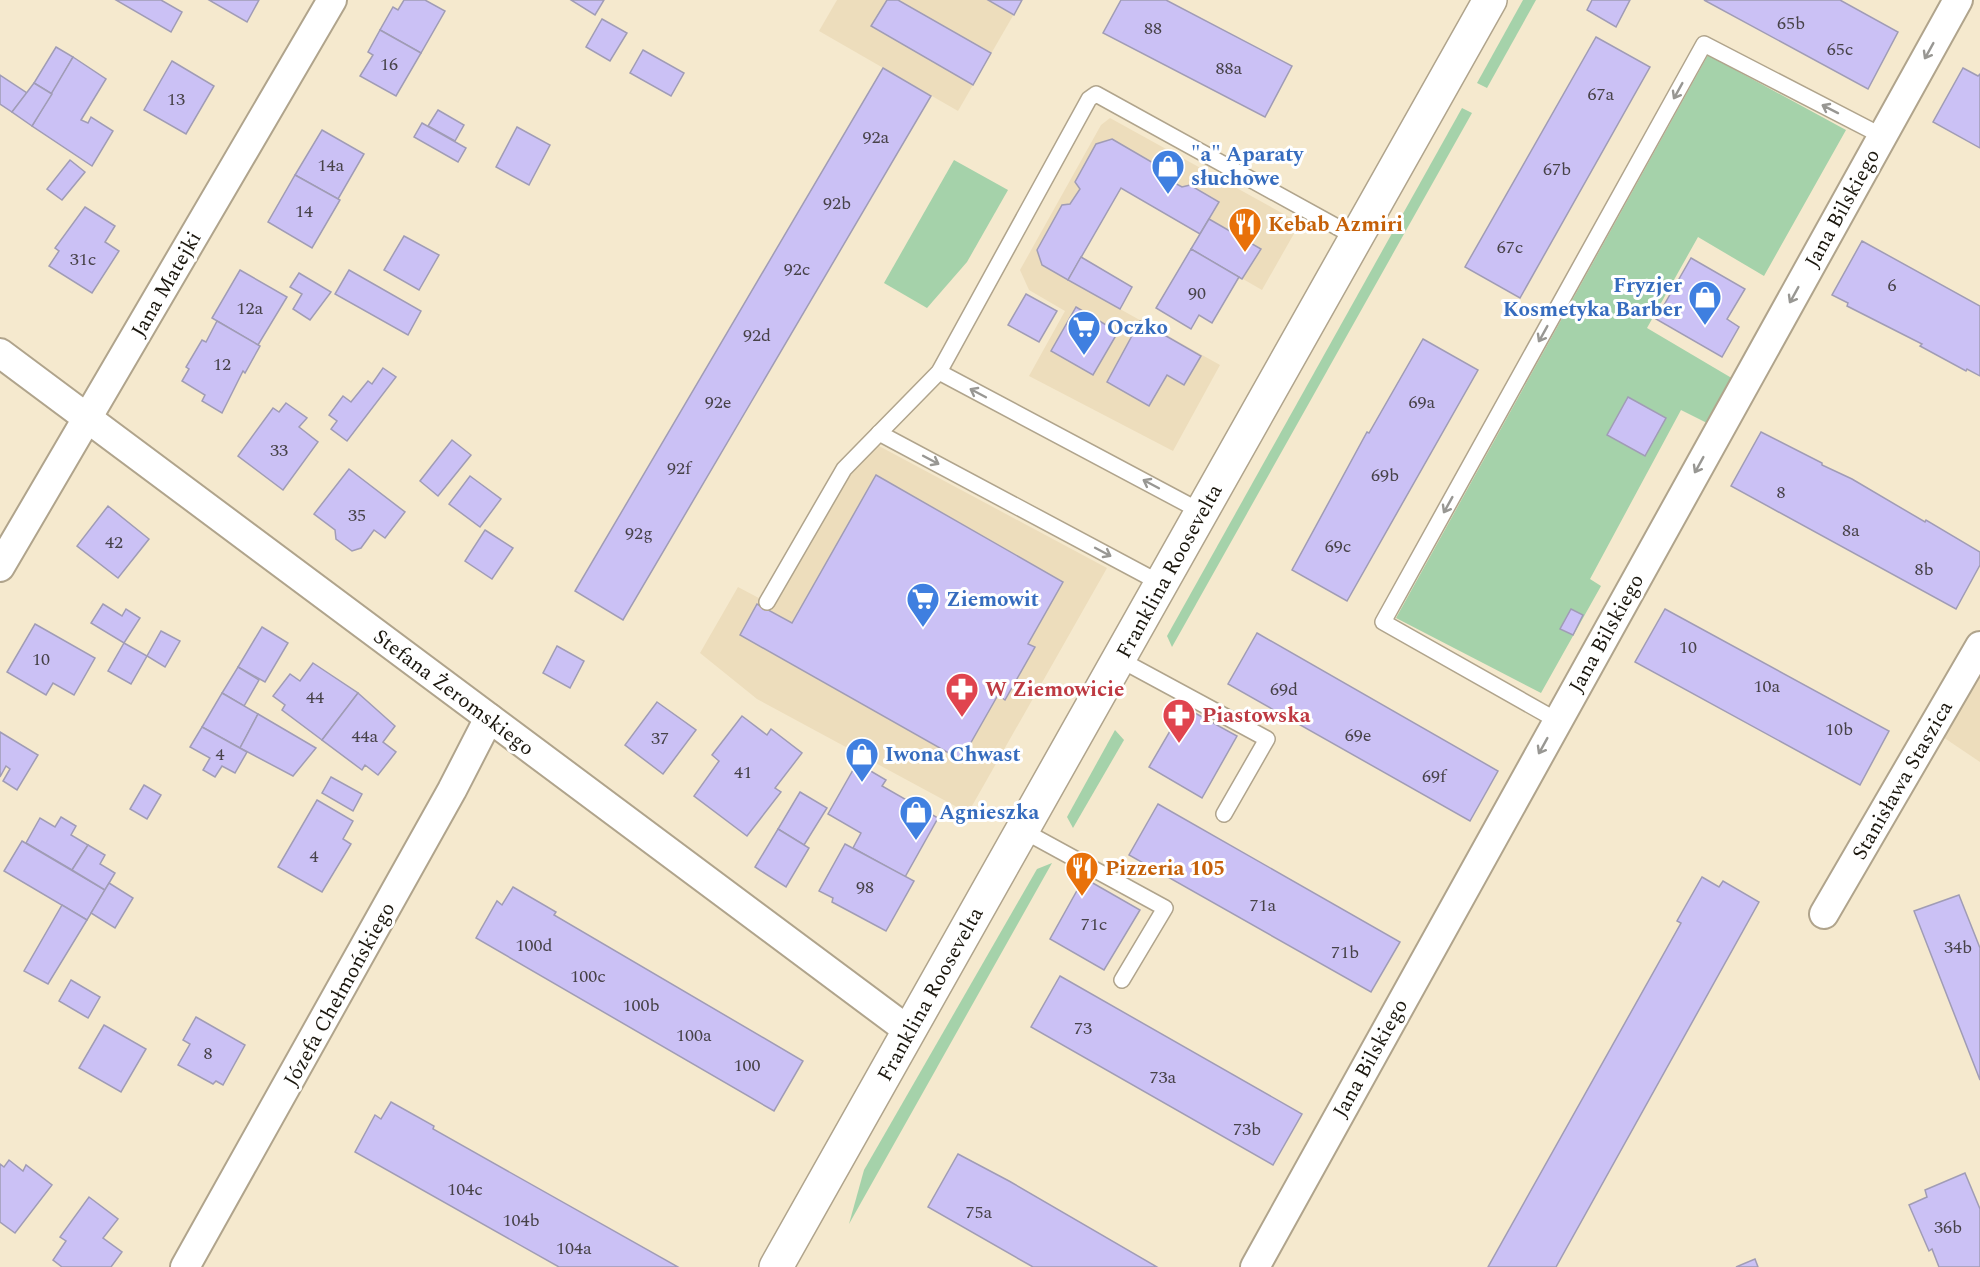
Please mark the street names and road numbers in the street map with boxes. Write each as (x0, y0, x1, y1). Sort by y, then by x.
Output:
street label: Jana Bilskiego (1797, 143, 1889, 274)
street label: Jana Matejki (124, 225, 210, 344)
street label: Franklina Roosevelta (1109, 478, 1232, 665)
street label: Jana Bilskiego (1561, 568, 1653, 699)
street label: Stefana Żeromskiego (366, 621, 541, 764)
street label: Stanisława Staszica (1844, 694, 1962, 866)
street label: Józefa Chełmońskiego (276, 896, 404, 1093)
street label: Franklina Roosevelta (870, 901, 993, 1088)
street label: Jana Bilskiego (1325, 993, 1417, 1124)

